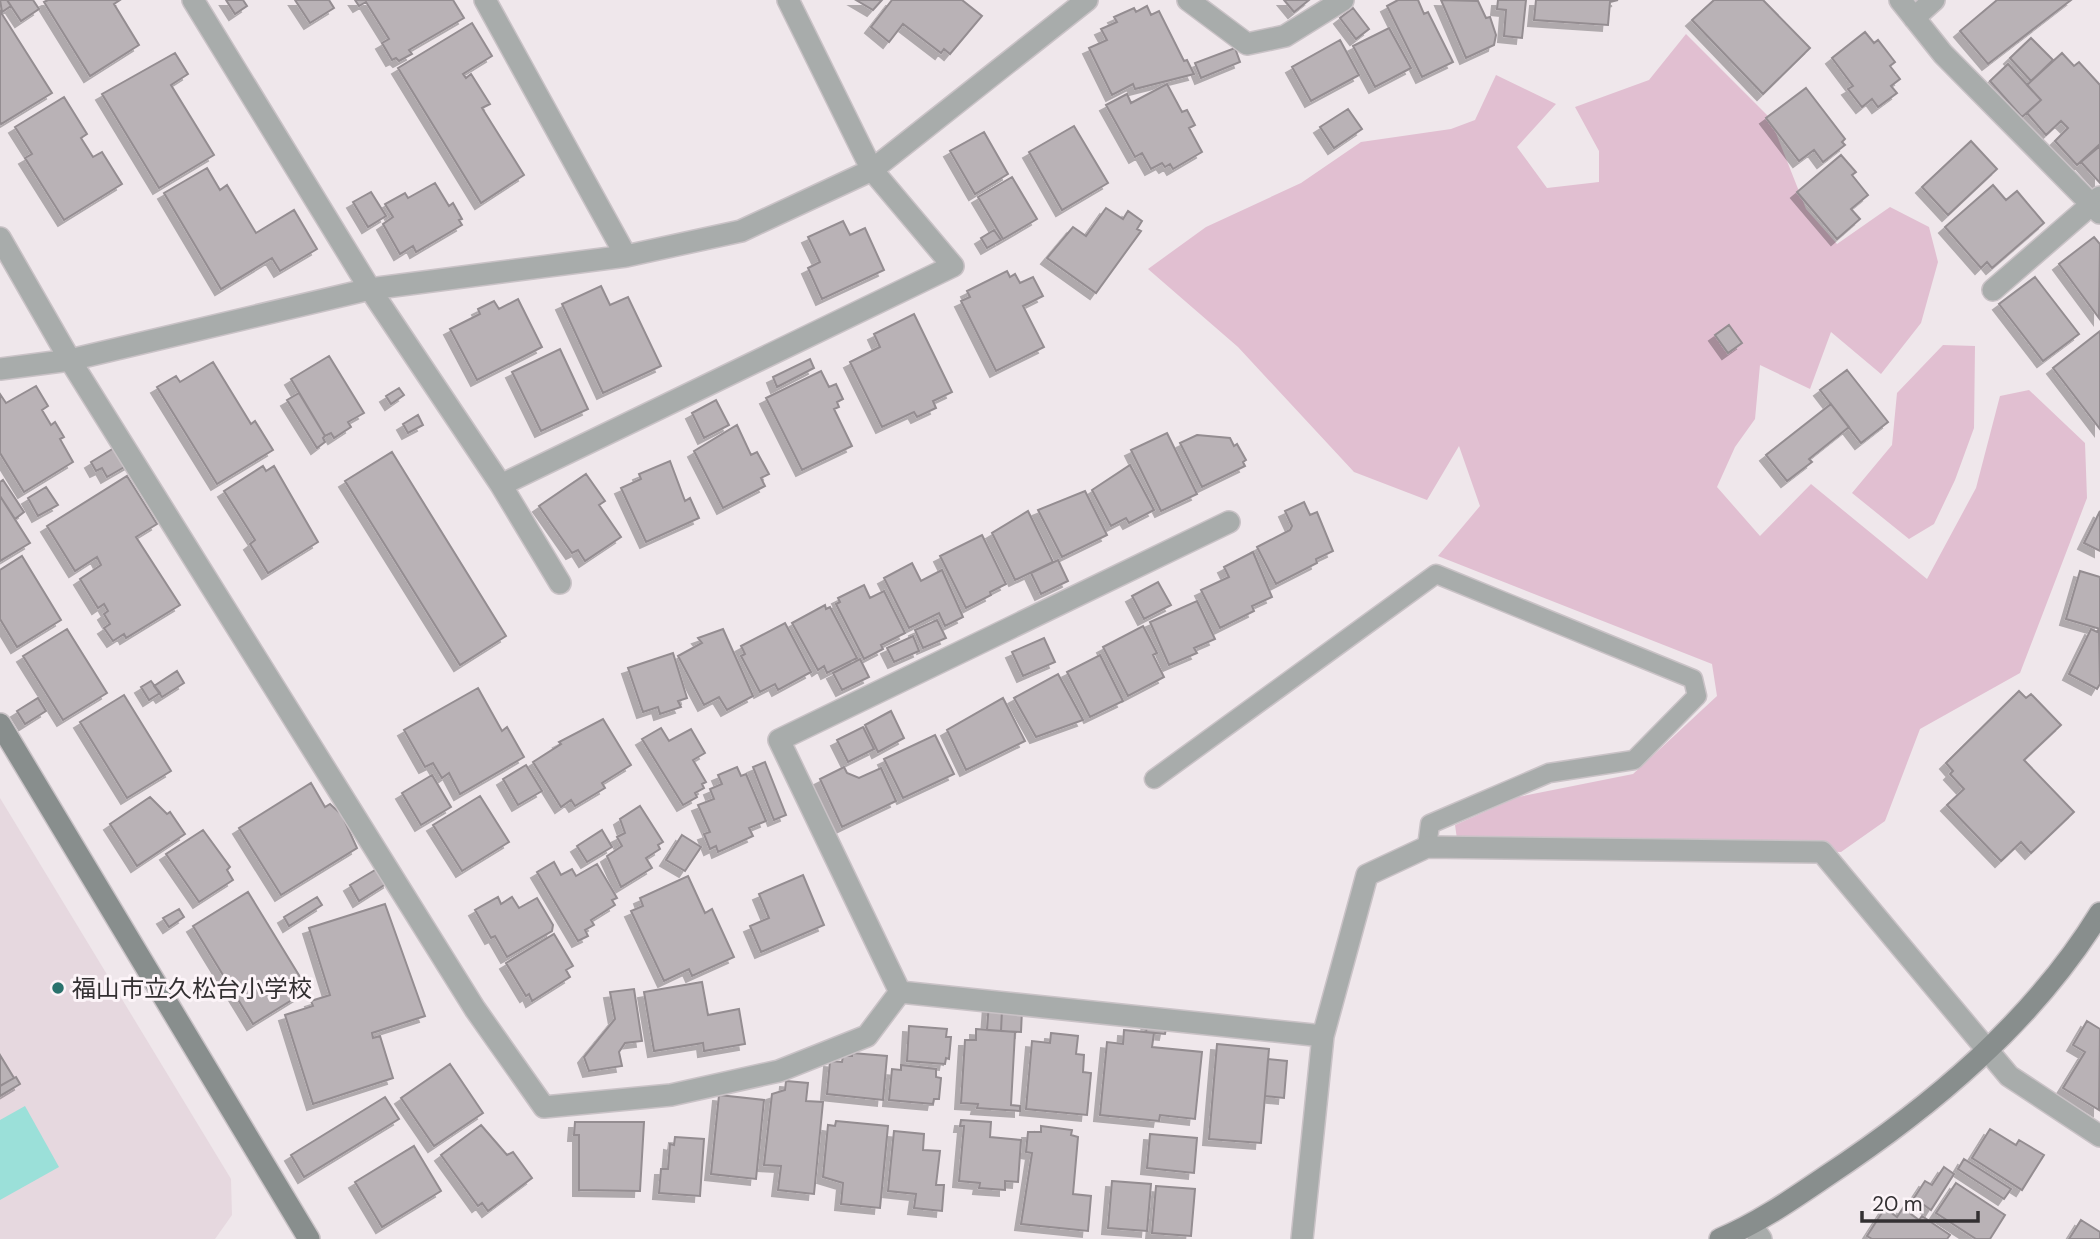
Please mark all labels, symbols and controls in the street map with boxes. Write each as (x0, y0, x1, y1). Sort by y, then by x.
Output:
place label: 福山市立久松台小学校 (72, 973, 312, 1004)
marker: 福山市立久松台小学校 (50, 980, 66, 996)
scale bar (1862, 1180, 1978, 1224)
text: 20 m (1872, 1190, 1923, 1218)

